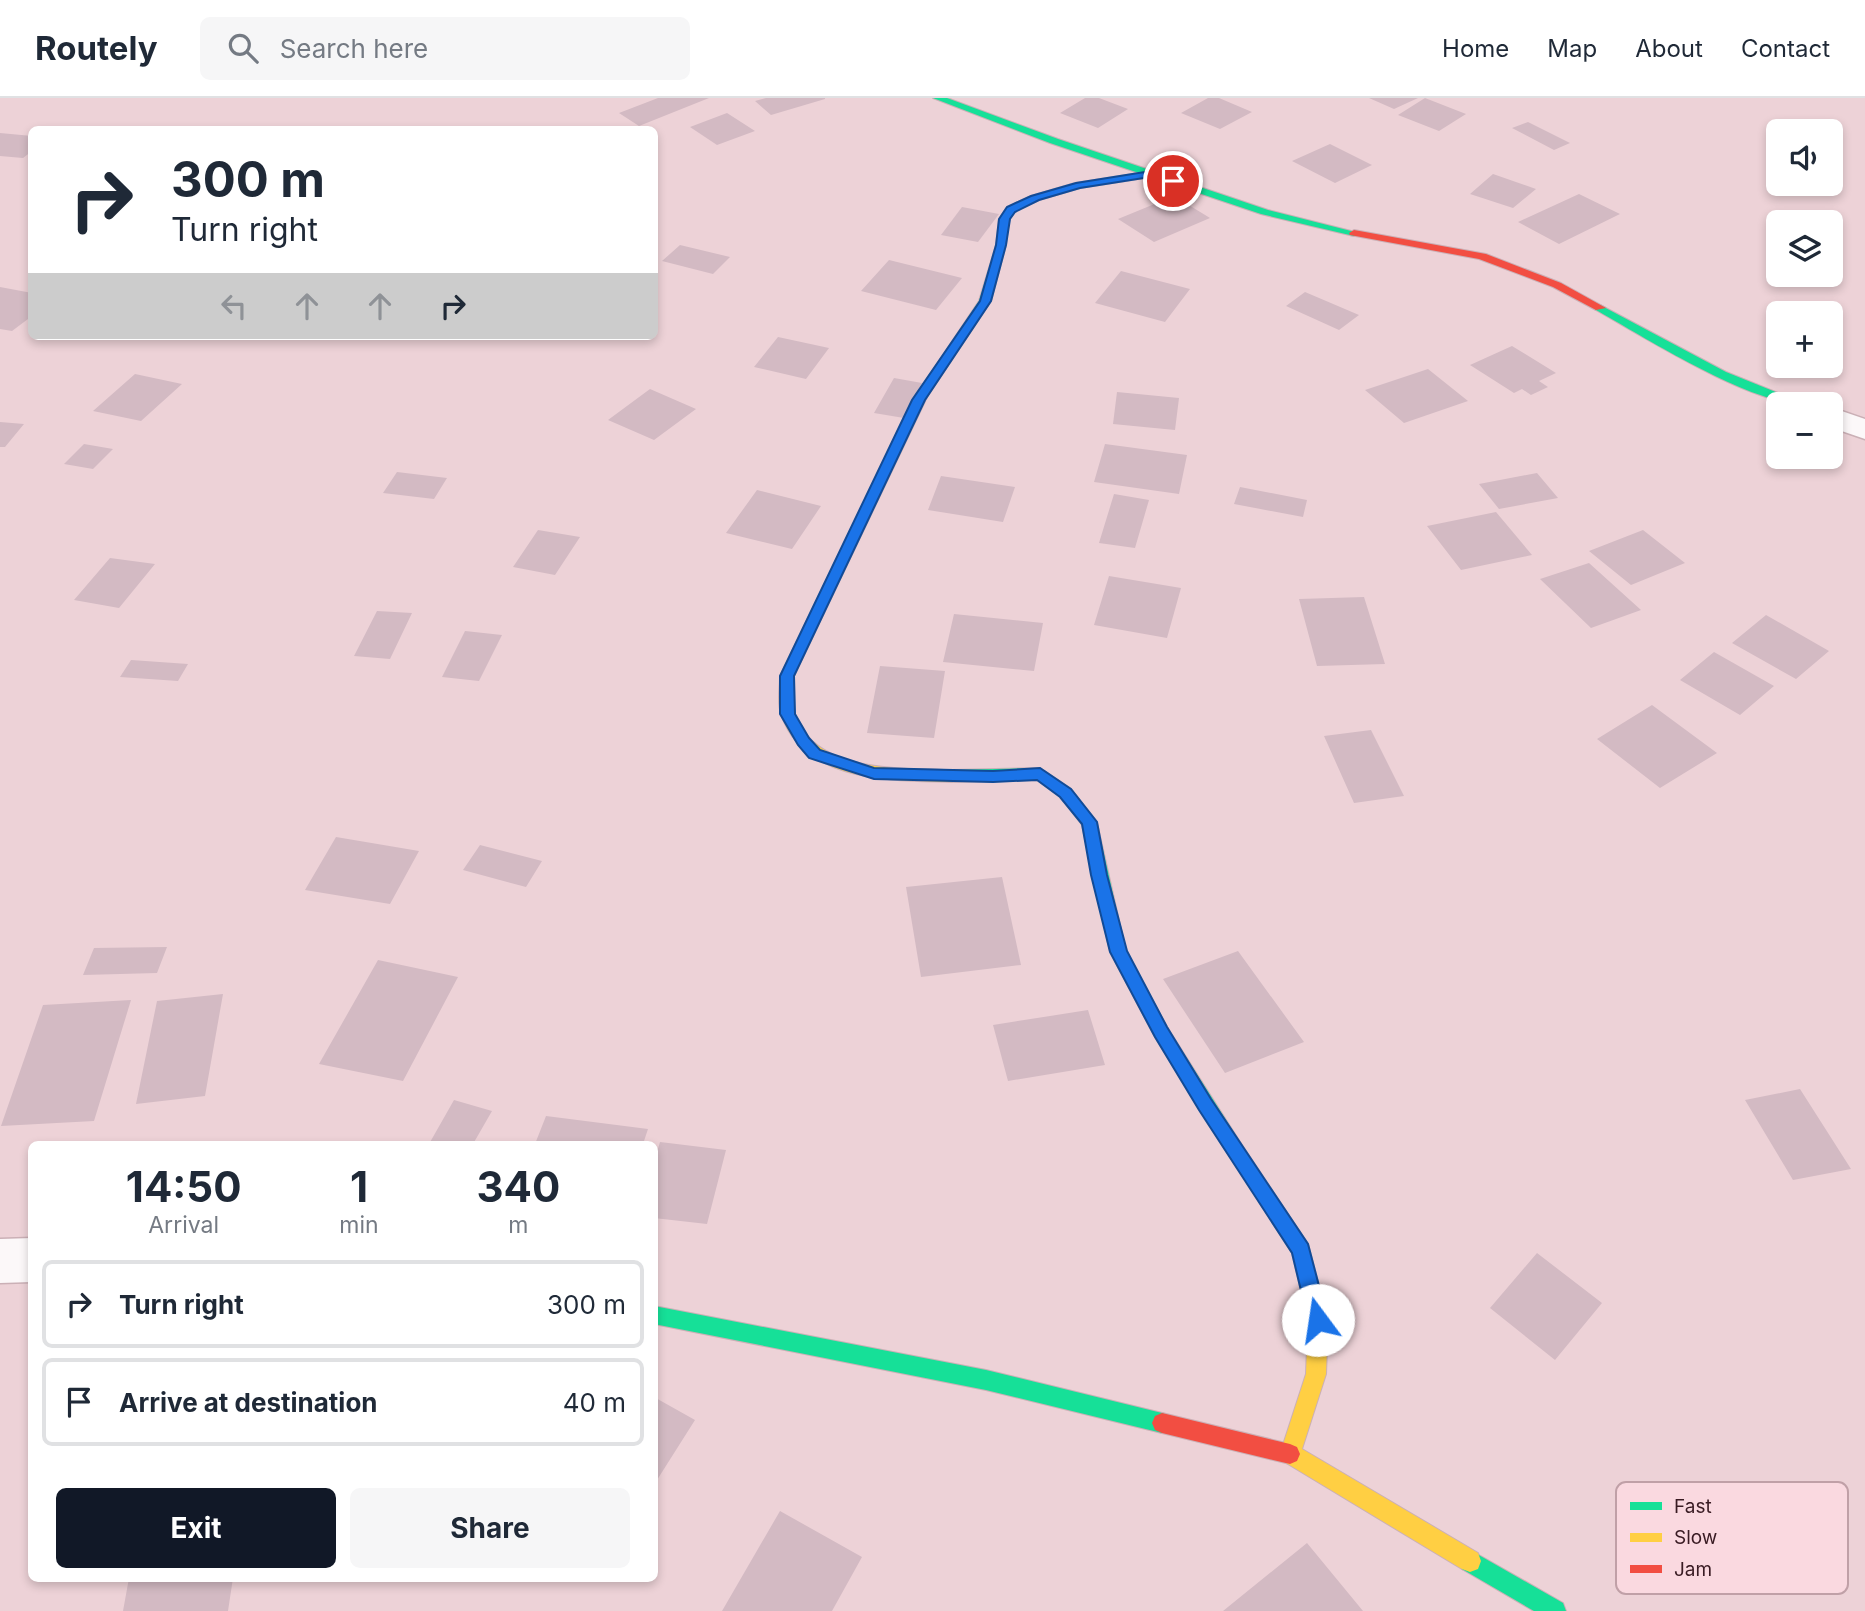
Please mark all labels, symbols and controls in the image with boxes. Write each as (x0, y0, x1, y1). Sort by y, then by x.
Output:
search box (200, 17, 690, 80)
text: Routely (35, 28, 158, 68)
icon: search (224, 29, 262, 67)
text: Search here (280, 33, 428, 64)
text: Home (1442, 34, 1509, 63)
text: Map (1547, 34, 1597, 63)
text: About (1635, 34, 1703, 63)
text: Contact (1741, 34, 1830, 63)
map controls (1766, 119, 1843, 469)
button: sound (1766, 119, 1843, 196)
text: 300 m (171, 150, 325, 209)
pin (1143, 151, 1203, 211)
icon: right (56, 154, 147, 245)
icon: arrive (1154, 162, 1192, 200)
text: Turn right (171, 210, 318, 249)
button: layers (1766, 210, 1843, 287)
icon: left (215, 287, 253, 325)
icon: ahead (288, 287, 326, 325)
icon: ahead (361, 287, 399, 325)
icon: right (434, 287, 472, 325)
button: + (1766, 301, 1843, 378)
button: − (1766, 392, 1843, 469)
text: 14:50 (126, 1161, 242, 1212)
text: 1 (350, 1161, 368, 1212)
text: 340 (476, 1161, 560, 1212)
text: Arrival (148, 1211, 219, 1239)
text: min (339, 1211, 379, 1239)
text: m (508, 1211, 528, 1239)
position arrow (1281, 1283, 1355, 1357)
icon: right (60, 1285, 98, 1323)
text: Turn right (119, 1289, 244, 1320)
text: 300 m (547, 1289, 626, 1320)
icon: arrive (60, 1383, 98, 1421)
text: Arrive at destination (119, 1387, 378, 1418)
text: 40 m (563, 1387, 626, 1418)
legend (1616, 1482, 1848, 1594)
button: Exit (56, 1488, 336, 1568)
button: Share (350, 1488, 630, 1568)
text: Fast (1674, 1495, 1712, 1518)
text: Slow (1674, 1526, 1717, 1549)
text: Jam (1674, 1558, 1712, 1581)

